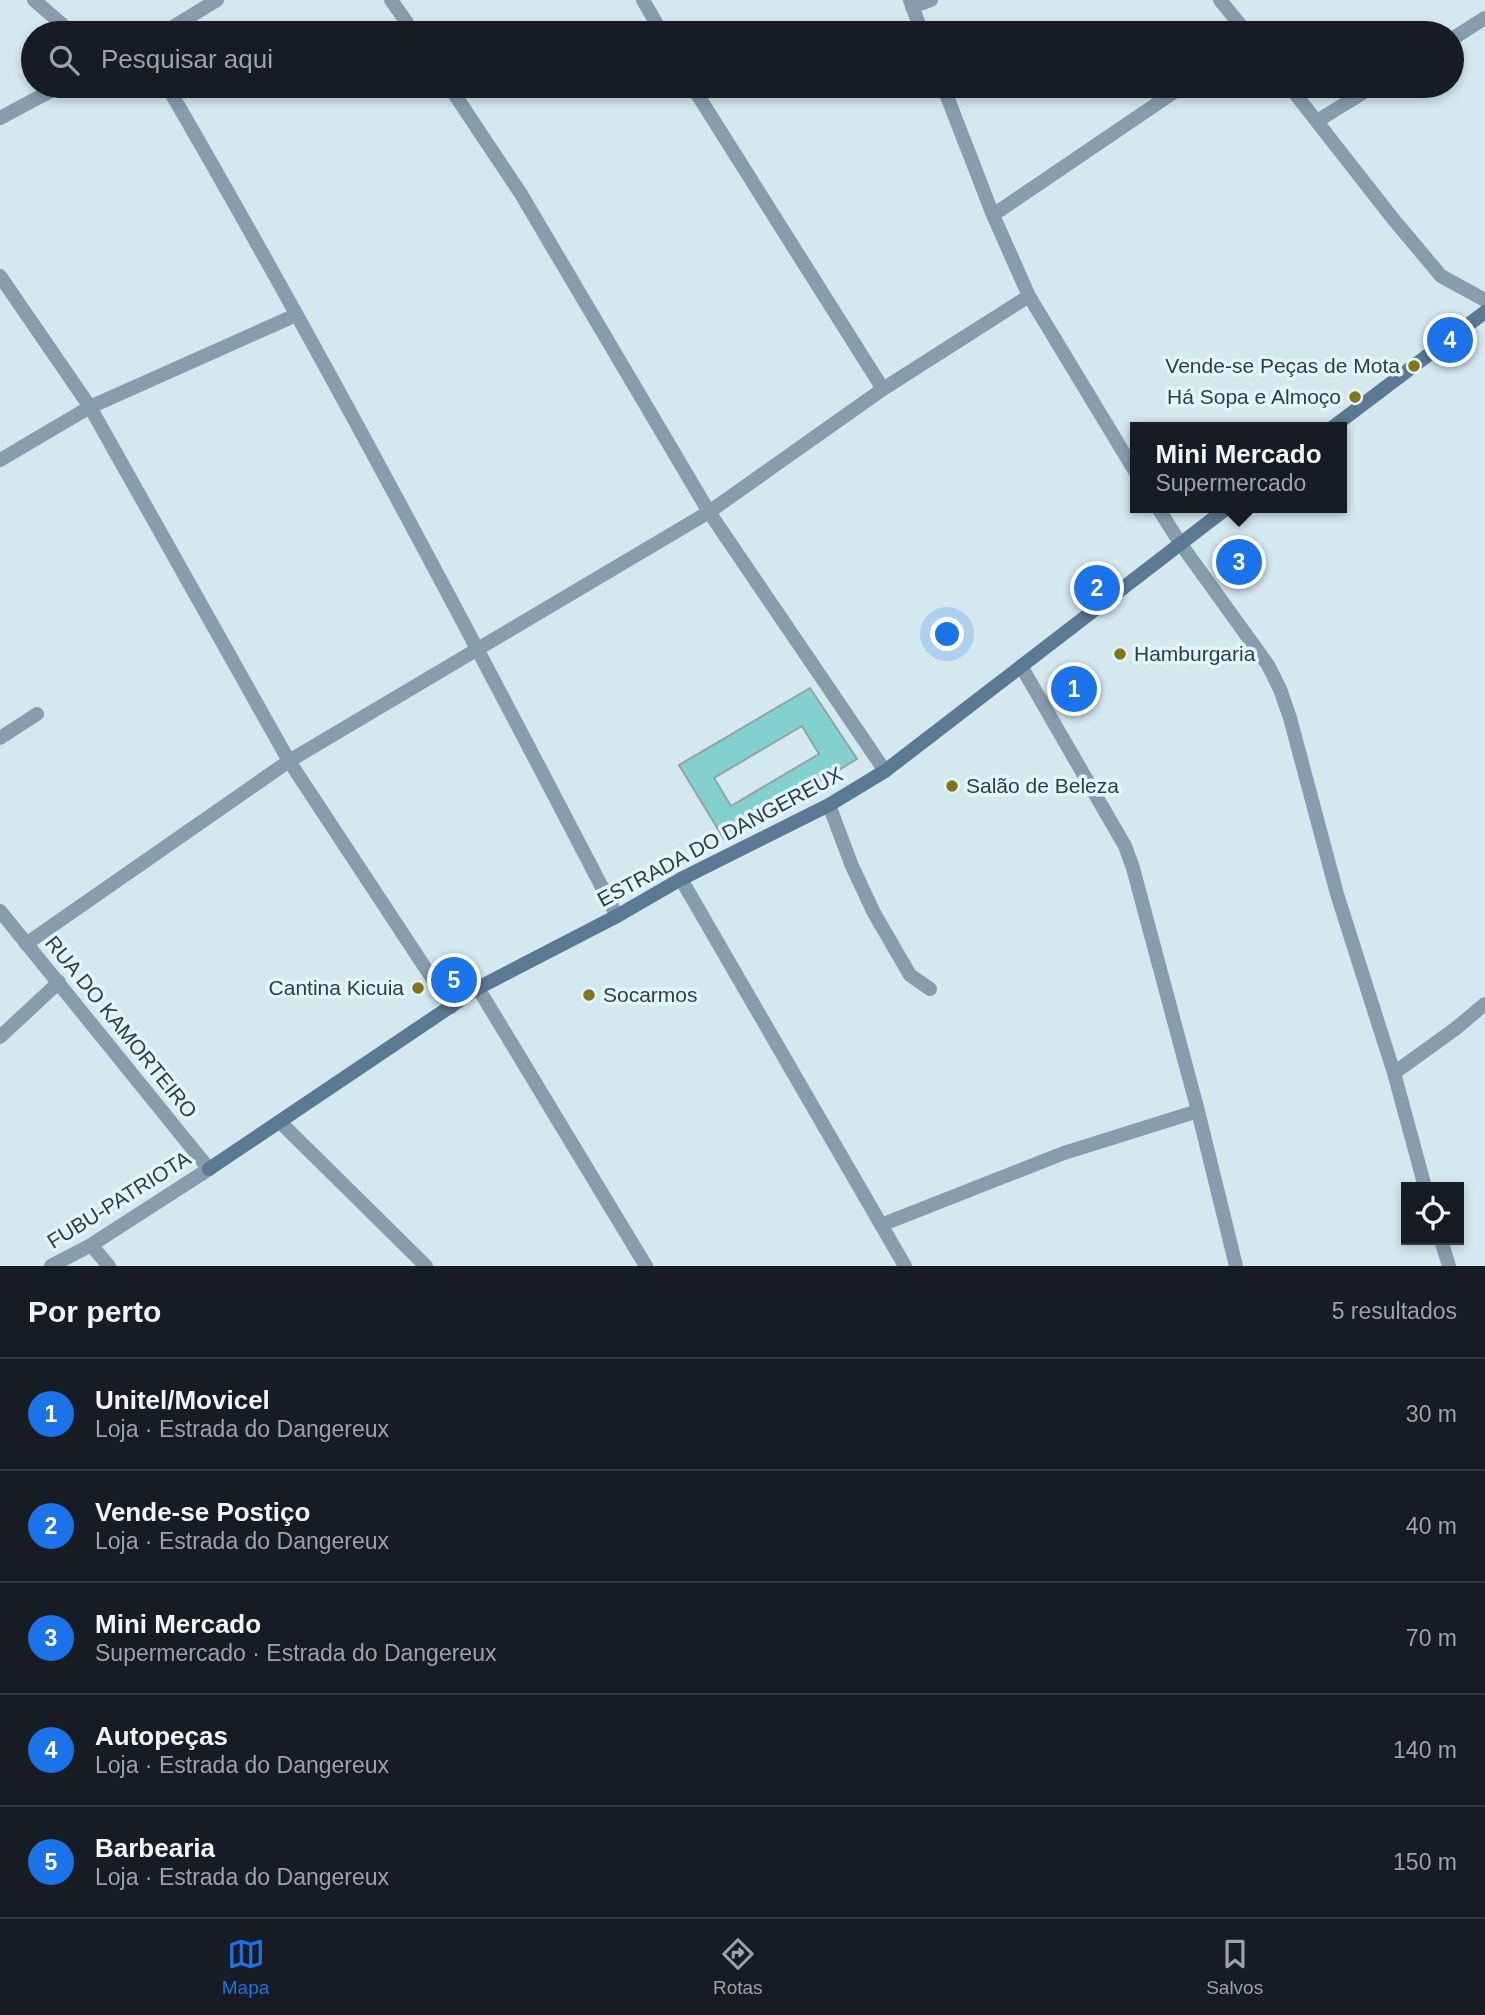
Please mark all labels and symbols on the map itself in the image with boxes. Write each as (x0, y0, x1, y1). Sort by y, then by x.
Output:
pin: 4 (1427, 314, 1473, 366)
place label: Vende-se Peças de Mota (1165, 354, 1400, 377)
marker: Vende-se Peças de Mota (1406, 358, 1422, 374)
place label: Há Sopa e Almoço (1167, 385, 1341, 408)
marker: Há Sopa e Almoço (1347, 389, 1363, 405)
pin: 3 (1216, 536, 1262, 588)
pin: 2 (1074, 562, 1120, 614)
your location (930, 617, 964, 651)
place label: Hamburgaria (1134, 642, 1256, 665)
marker: Hamburgaria (1112, 646, 1128, 662)
pin: 1 (1051, 663, 1097, 715)
street label: ESTRADA DO DANGEREUX (593, 762, 846, 911)
place label: Salão de Beleza (966, 774, 1119, 797)
marker: Salão de Beleza (944, 778, 960, 794)
street label: RUA DO KAMORTEIRO (41, 931, 202, 1122)
pin: 5 (431, 954, 477, 1006)
place label: Cantina Kicuia (269, 976, 404, 999)
marker: Cantina Kicuia (410, 980, 426, 996)
place label: Socarmos (603, 983, 698, 1006)
marker: Socarmos (581, 987, 597, 1003)
street label: FUBU-PATRIOTA (43, 1146, 195, 1253)

